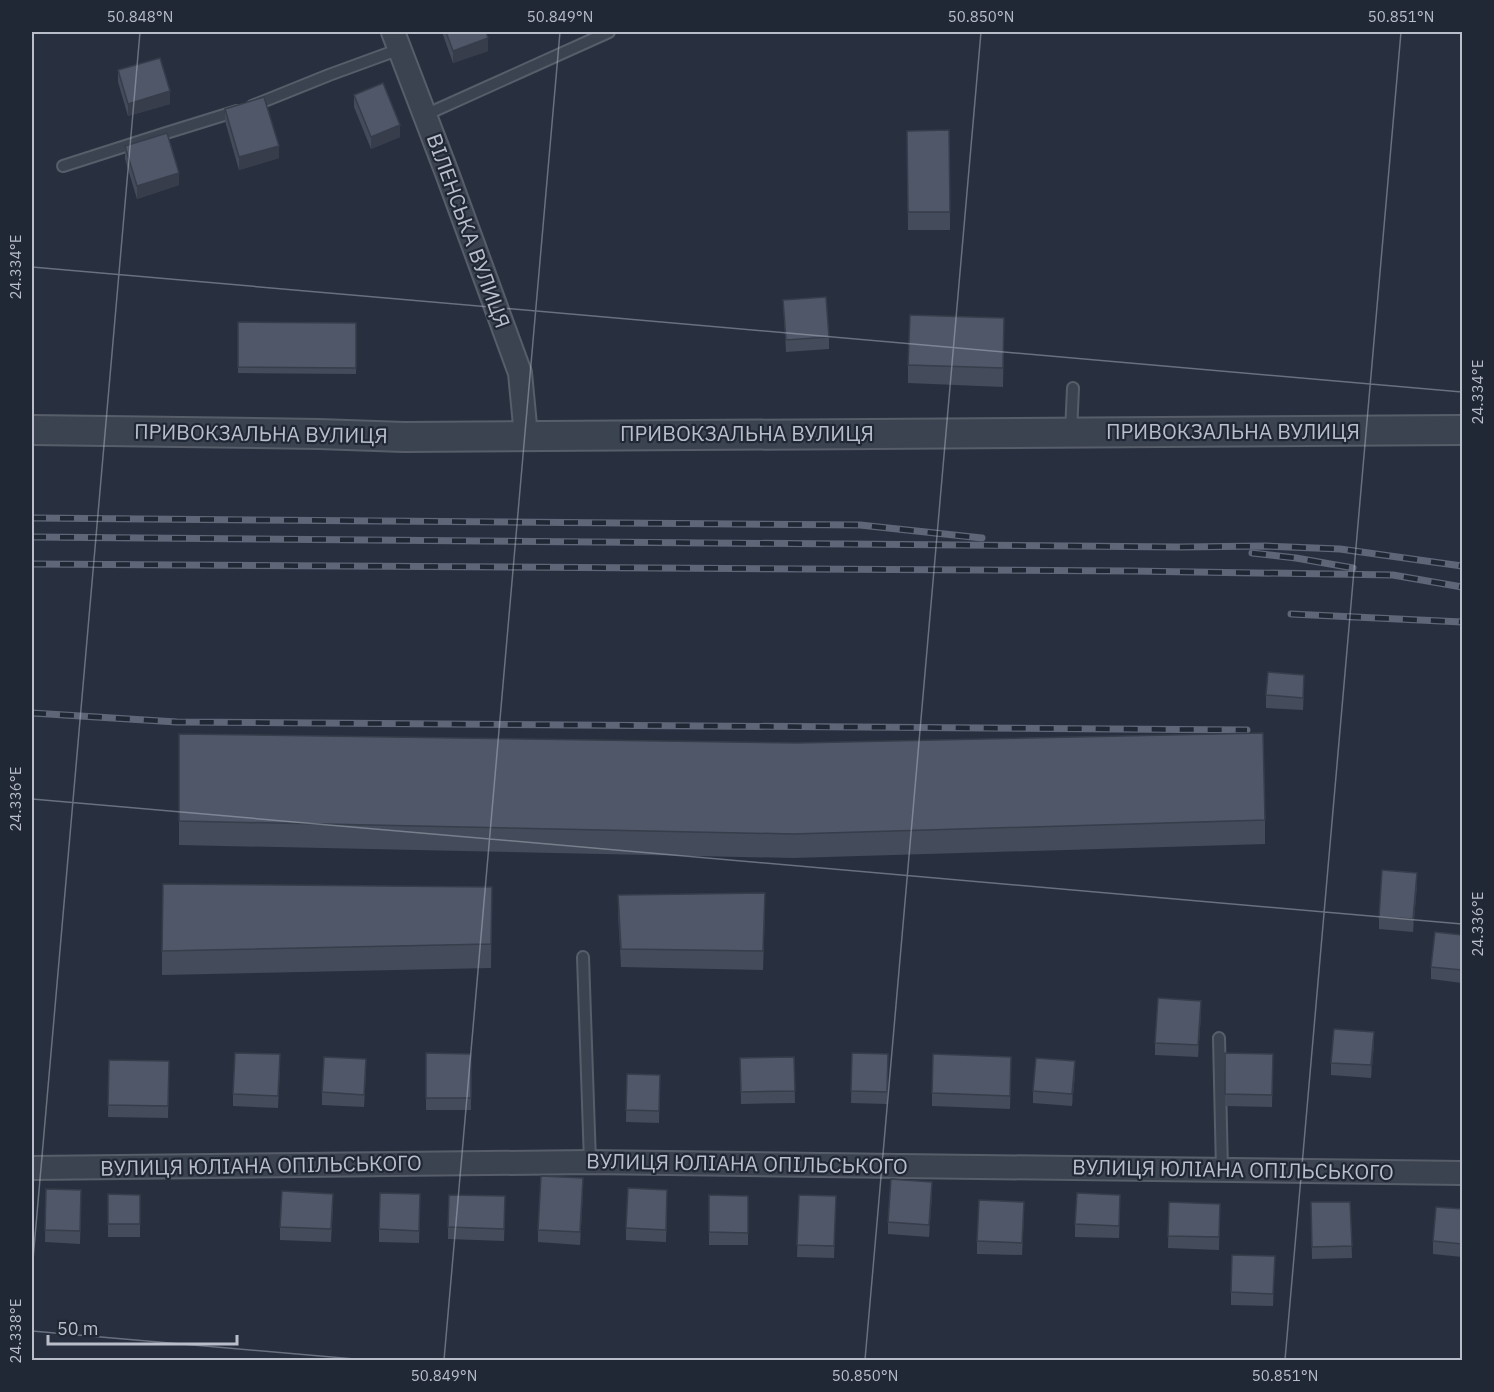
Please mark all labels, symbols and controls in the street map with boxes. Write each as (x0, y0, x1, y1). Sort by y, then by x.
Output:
text: 50.848°N (107, 7, 173, 26)
text: 50.849°N (527, 7, 593, 26)
text: 50.850°N (948, 7, 1014, 26)
text: 50.851°N (1368, 7, 1434, 26)
street label: ВІЛЕНСЬКА ВУЛИЦЯ (421, 130, 517, 332)
text: 24.334°E (6, 235, 25, 299)
text: 24.334°E (1468, 360, 1487, 424)
street label: ПРИВОКЗАЛЬНА ВУЛИЦЯ (134, 417, 388, 449)
street label: ПРИВОКЗАЛЬНА ВУЛИЦЯ (1106, 417, 1360, 445)
street label: ПРИВОКЗАЛЬНА ВУЛИЦЯ (620, 419, 874, 447)
text: 24.336°E (6, 767, 25, 831)
text: 24.336°E (1468, 892, 1487, 956)
street label: ВУЛИЦЯ ЮЛІАНА ОПІЛЬСЬКОГО (586, 1146, 908, 1180)
street label: ВУЛИЦЯ ЮЛІАНА ОПІЛЬСЬКОГО (100, 1148, 422, 1182)
street label: ВУЛИЦЯ ЮЛІАНА ОПІЛЬСЬКОГО (1072, 1152, 1394, 1186)
text: 24.338°E (6, 1299, 25, 1363)
scale bar (48, 1308, 237, 1346)
text: 50 m (57, 1317, 99, 1340)
text: 50.849°N (411, 1366, 477, 1385)
text: 50.850°N (832, 1366, 898, 1385)
text: 50.851°N (1252, 1366, 1318, 1385)

